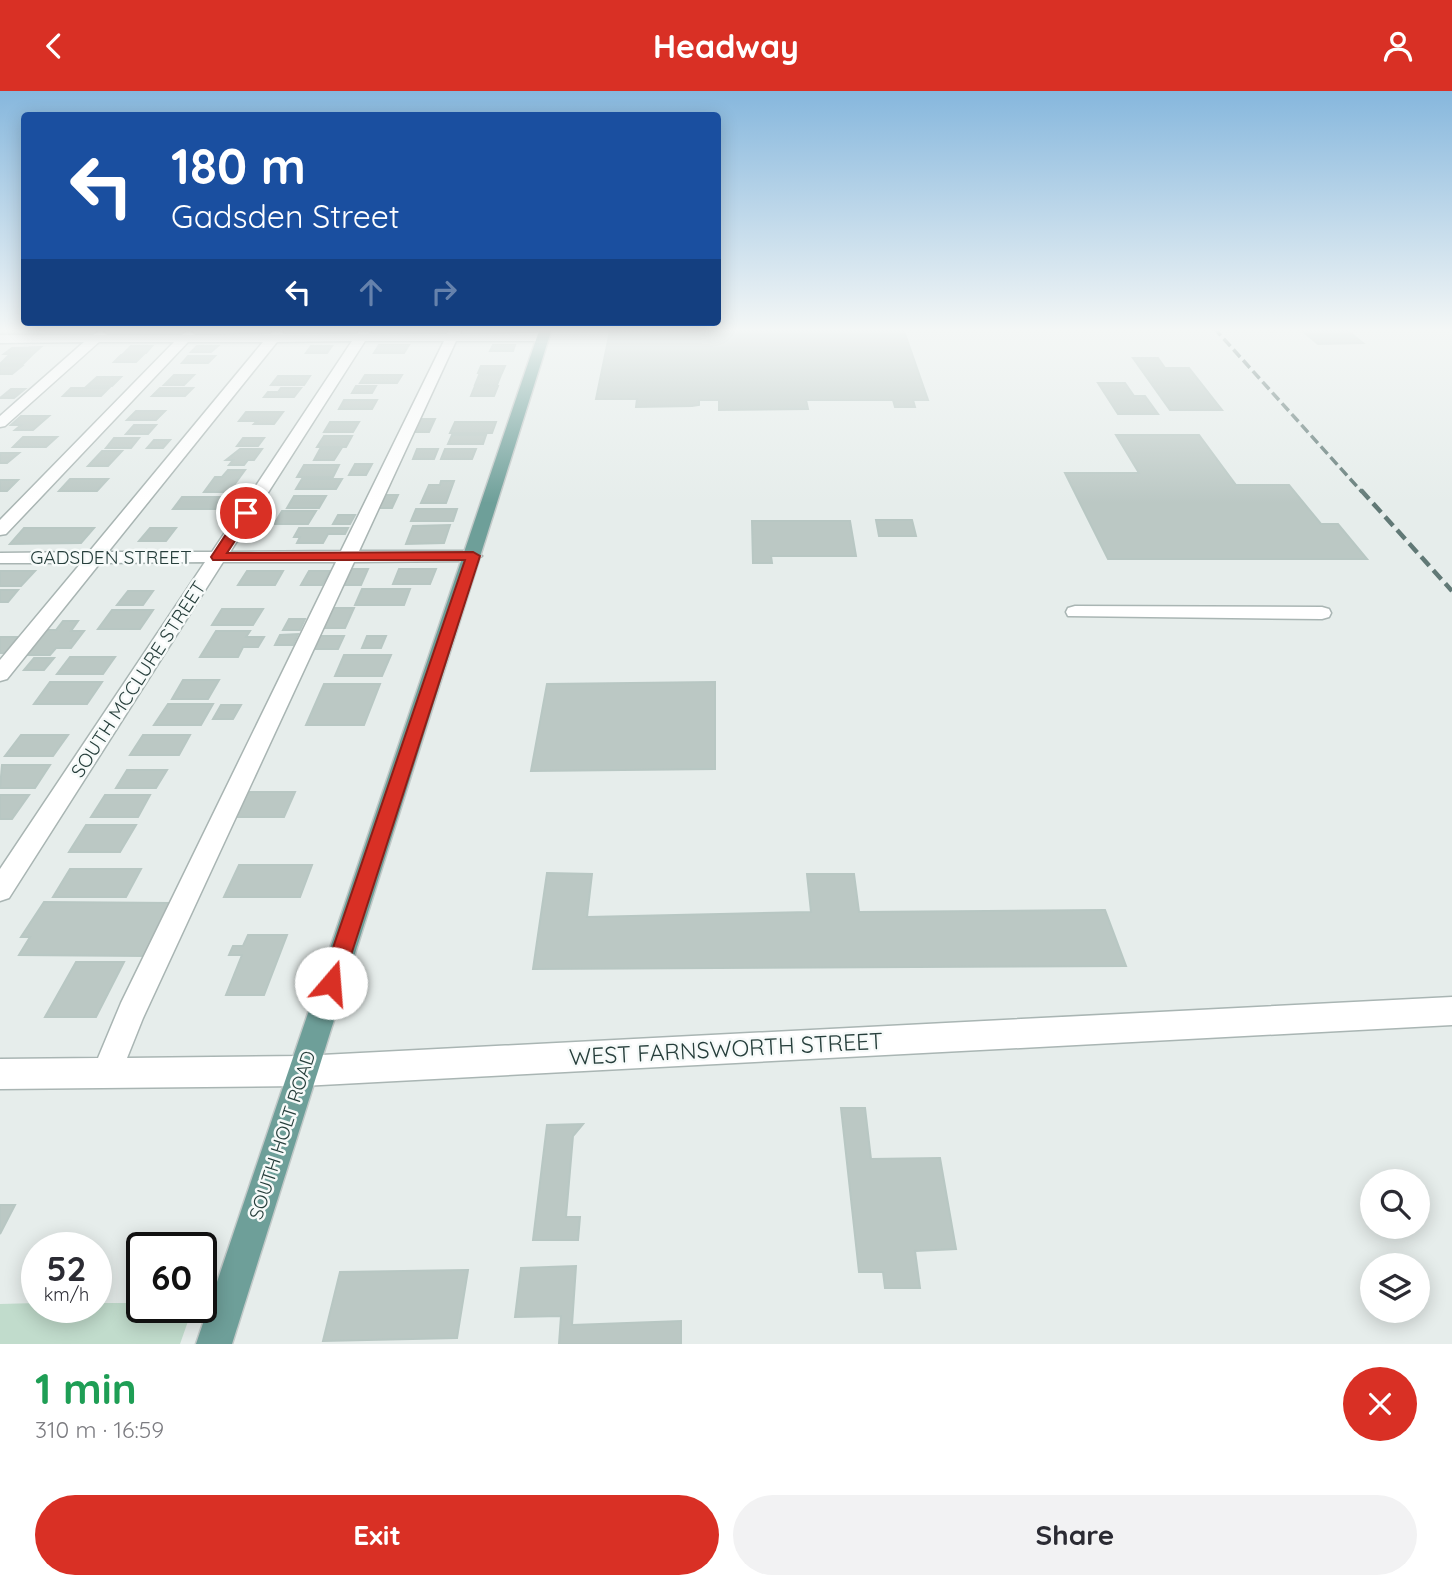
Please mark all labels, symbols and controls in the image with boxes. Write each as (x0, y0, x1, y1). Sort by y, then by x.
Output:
text: Headway (653, 26, 799, 66)
icon: back (35, 27, 73, 65)
icon: person (1379, 27, 1417, 65)
text: 180 m (171, 135, 306, 196)
icon: left (56, 140, 147, 231)
text: Gadsden Street (171, 196, 400, 236)
icon: left (279, 273, 317, 311)
icon: ahead (352, 273, 390, 311)
icon: right (425, 273, 463, 311)
pin (216, 483, 276, 543)
icon: arrive (227, 494, 265, 532)
street label: GADSDEN STREET (30, 545, 192, 569)
street label: SOUTH MCCLURE STREET (65, 576, 211, 782)
position arrow (294, 946, 368, 1020)
street label: WEST FARNSWORTH STREET (568, 1026, 884, 1071)
street label: SOUTH HOLT ROAD (243, 1048, 321, 1222)
map controls (1360, 1169, 1430, 1323)
button: search (1360, 1169, 1430, 1239)
speed limit sign: 60 (126, 1232, 217, 1323)
text: 52 (46, 1246, 87, 1290)
button: layers (1360, 1253, 1430, 1323)
text: km/h (44, 1283, 89, 1306)
text: 1 min (35, 1362, 137, 1415)
button: close (1343, 1367, 1417, 1441)
text: 310 m · 16:59 (35, 1415, 164, 1444)
button: Exit (35, 1495, 719, 1575)
button: Share (733, 1495, 1417, 1575)

